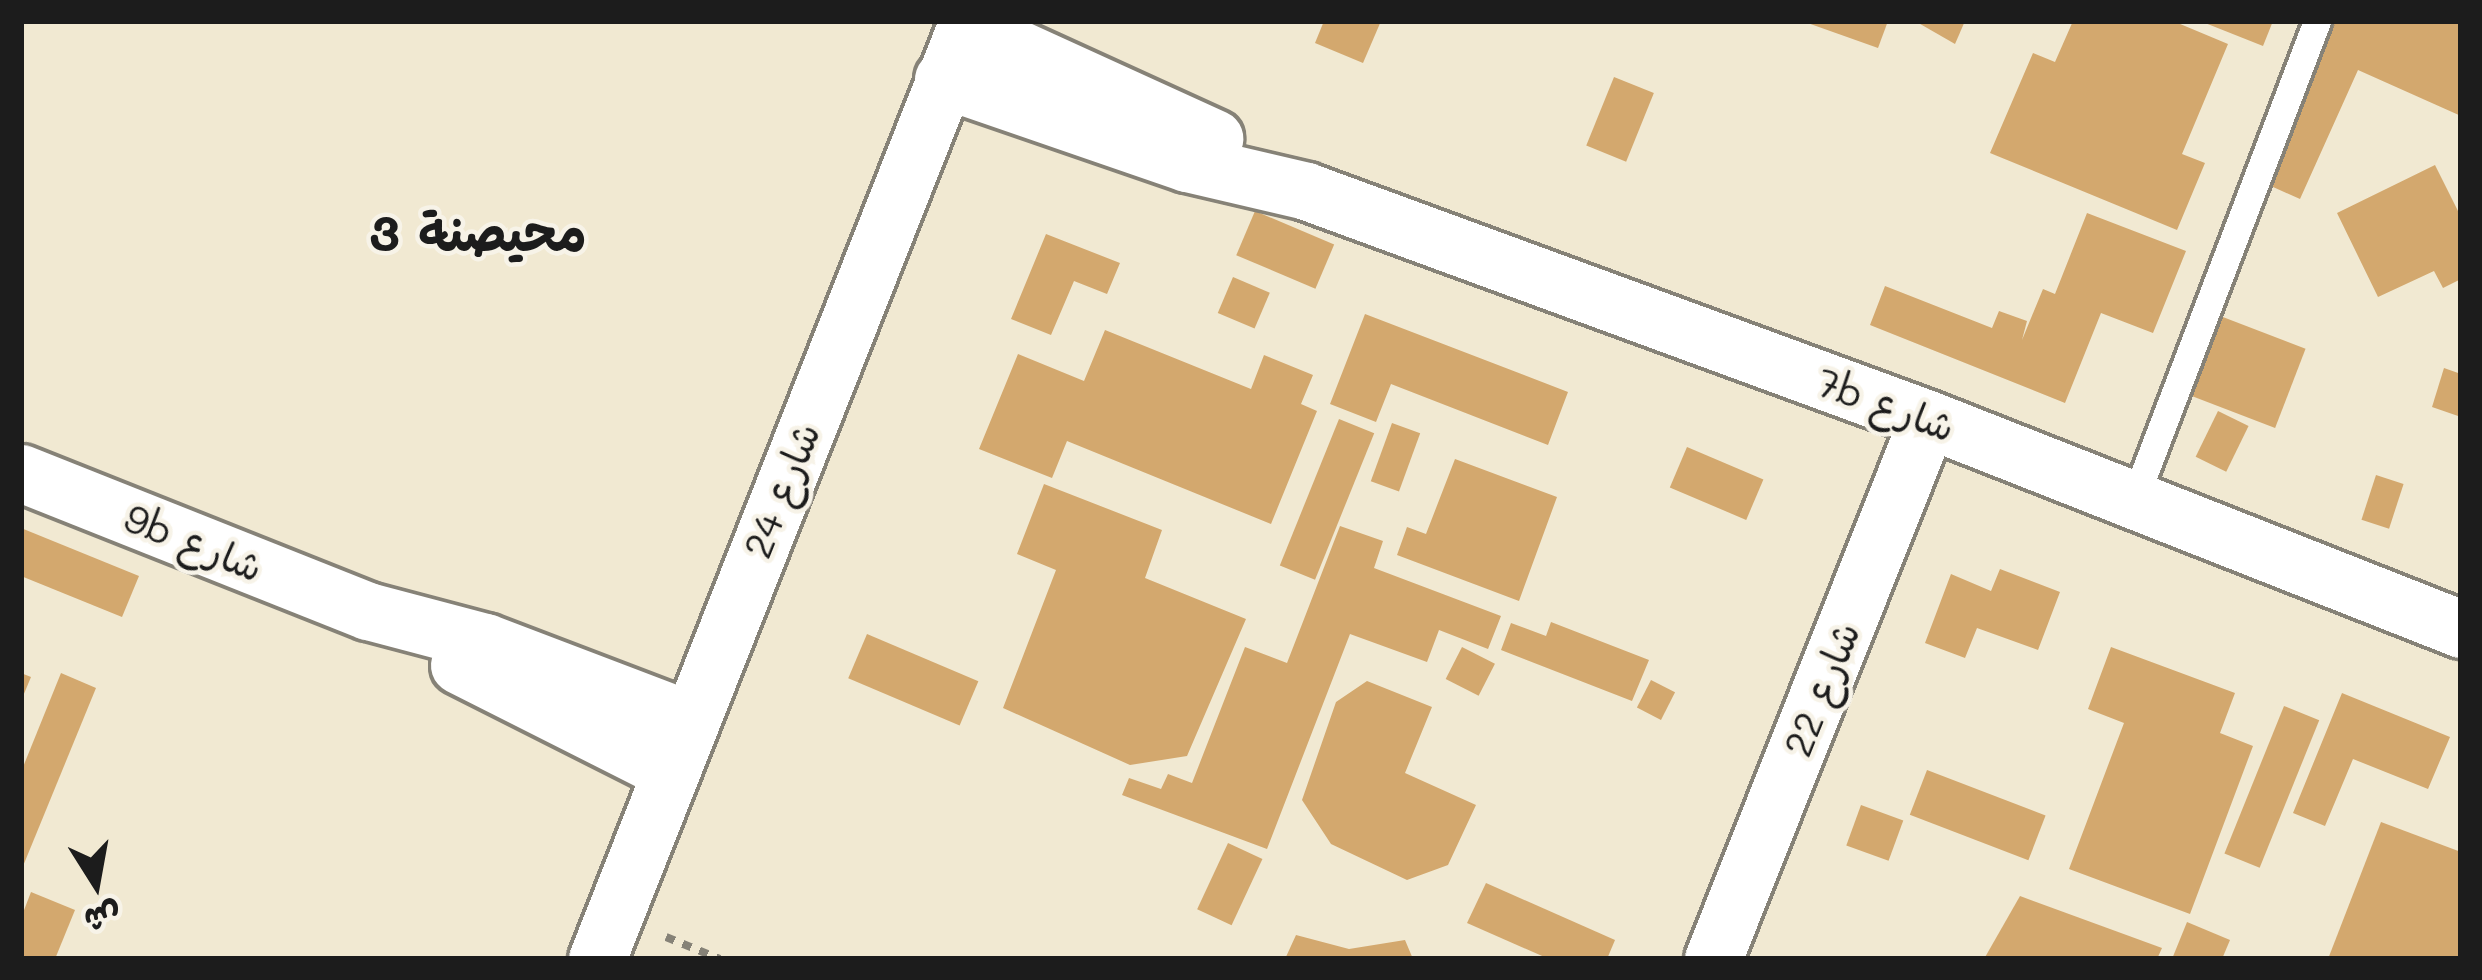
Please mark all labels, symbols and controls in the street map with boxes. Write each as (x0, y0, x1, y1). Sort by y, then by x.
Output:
district label: محيصنة 3 (369, 200, 587, 262)
street label: 7b شارع (1811, 357, 1961, 451)
street label: شارع 24 (733, 416, 829, 564)
street label: 9b شارع (118, 493, 270, 591)
street label: شارع 22 (1773, 615, 1869, 763)
north arrow (36, 824, 156, 944)
text: ش (81, 895, 125, 944)

